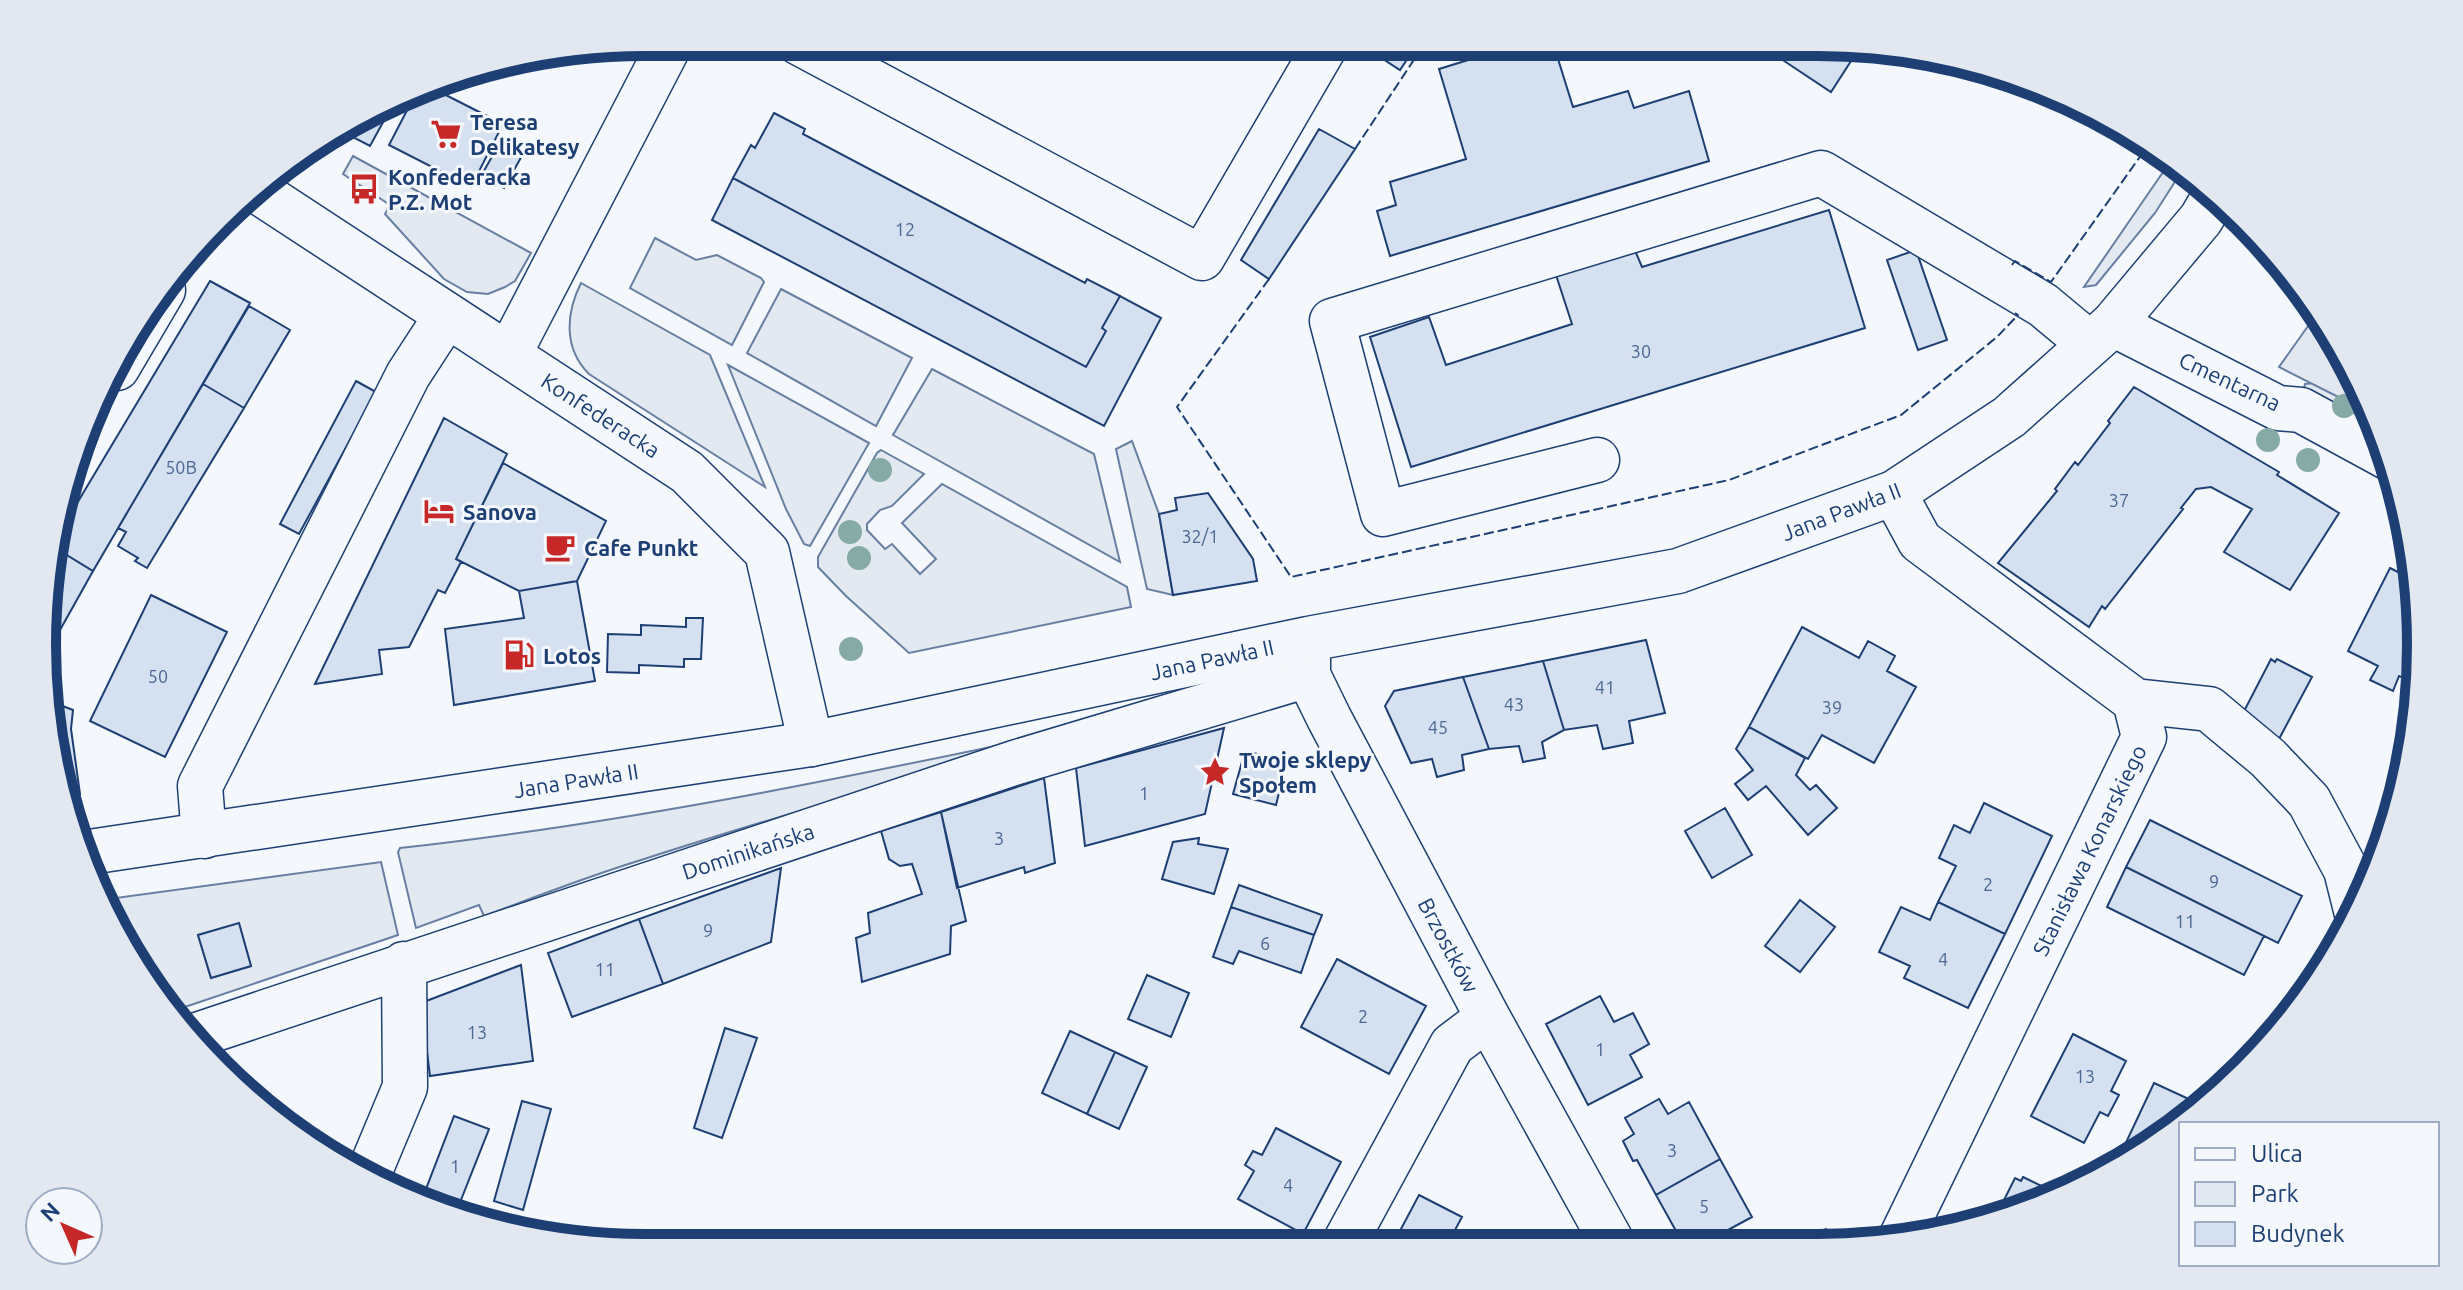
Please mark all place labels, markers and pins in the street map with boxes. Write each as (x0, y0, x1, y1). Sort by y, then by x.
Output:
place label: Teresa Delikatesy (470, 109, 580, 159)
supermarket icon: Teresa Delikatesy (429, 117, 463, 151)
place label: Konfederacka P.Z. Mot (388, 164, 531, 214)
bus stop icon: Konfederacka P.Z. Mot (347, 172, 381, 206)
hotel icon: Sanova (422, 494, 456, 528)
place label: Sanova (463, 499, 537, 524)
cafe icon: Cafe Punkt (543, 530, 577, 564)
place label: Cafe Punkt (584, 535, 698, 560)
fuel station icon: Lotos (502, 638, 536, 672)
place label: Lotos (543, 643, 601, 668)
place label: Twoje sklepy Społem (1239, 747, 1372, 797)
place icon: Twoje sklepy Społem (1198, 755, 1232, 789)

